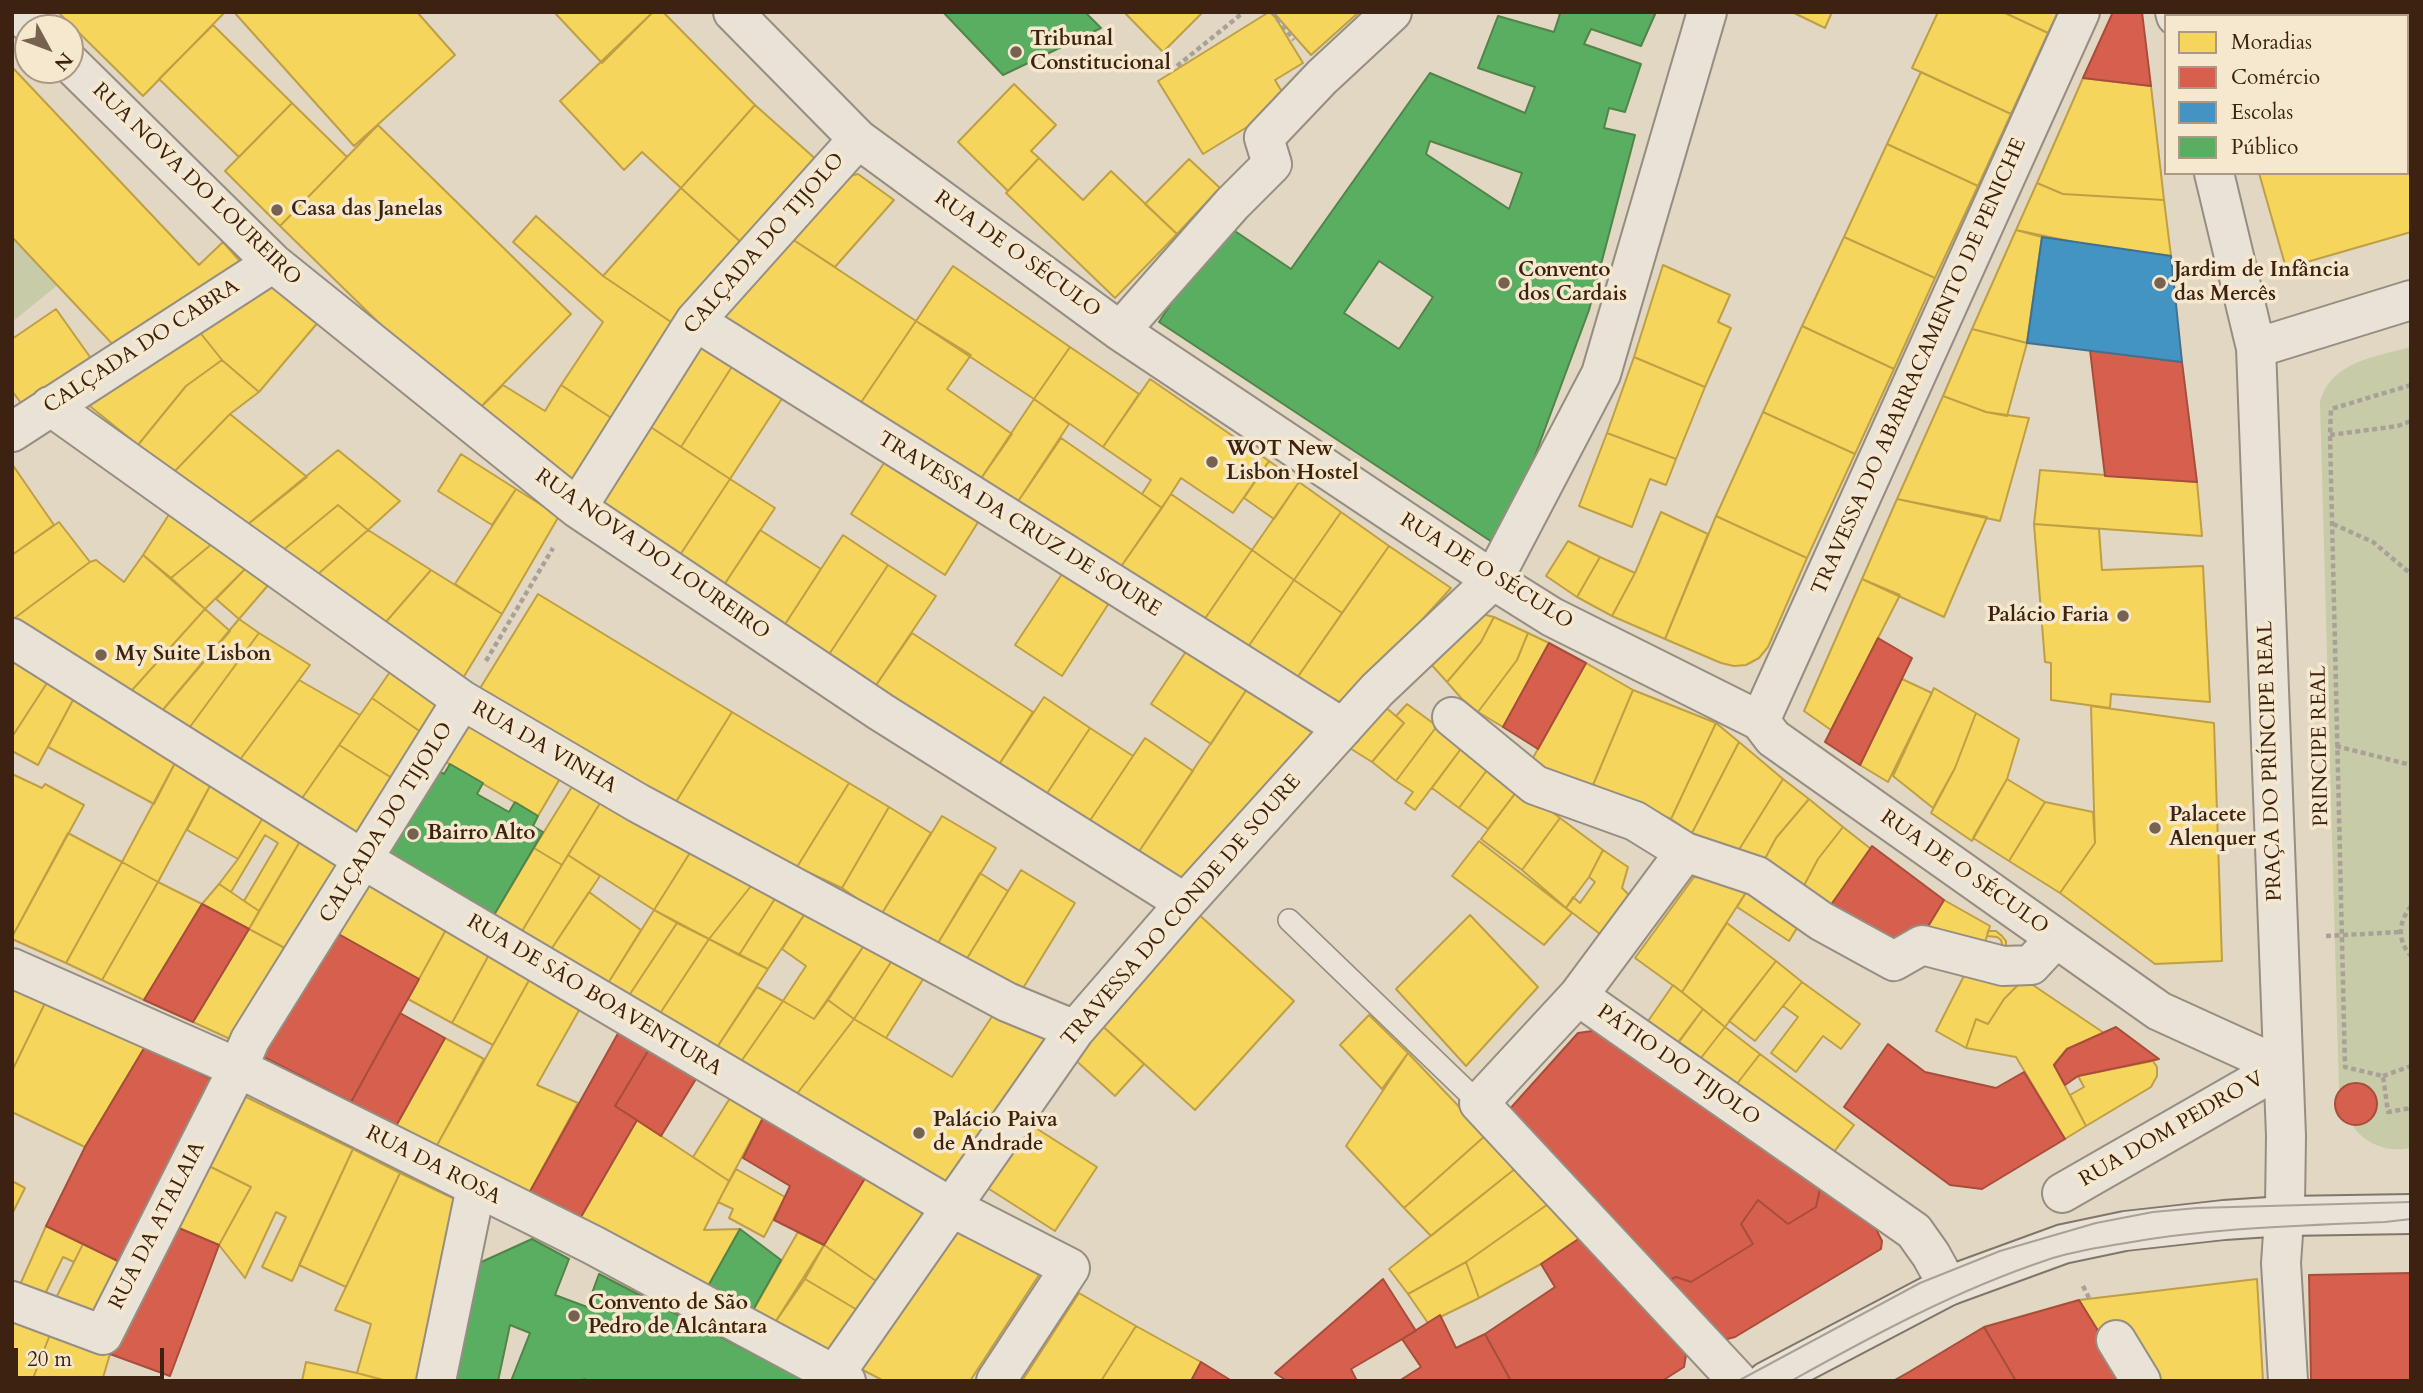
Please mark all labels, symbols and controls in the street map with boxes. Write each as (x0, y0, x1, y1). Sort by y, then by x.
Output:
north arrow (14, 14, 84, 84)
legend (2164, 14, 2409, 175)
place label: Tribunal Constitucional (1030, 27, 1171, 77)
text: Moradias (2231, 28, 2312, 57)
marker: Tribunal Constitucional (1008, 44, 1024, 60)
text: N (48, 47, 79, 76)
text: Comércio (2231, 63, 2320, 92)
street label: RUA NOVA DO LOUREIRO (86, 78, 306, 292)
text: Escolas (2231, 98, 2293, 127)
text: Público (2231, 133, 2298, 162)
street label: TRAVESSA DO ABARRACAMENTO DE PENICHE (1807, 135, 2033, 599)
street label: CALÇADA DO TIJOLO (679, 148, 851, 340)
street label: RUA DE O SÉCULO (929, 186, 1105, 324)
place label: Casa das Janelas (291, 197, 443, 223)
marker: Casa das Janelas (269, 202, 285, 218)
place label: Convento dos Cardais (1518, 258, 1627, 308)
place label: Jardim de Infância das Mercês (2174, 258, 2350, 308)
street label: CALÇADA DO CABRA (40, 274, 244, 420)
marker: Convento dos Cardais (1496, 275, 1512, 291)
marker: Jardim de Infância das Mercês (2152, 275, 2168, 291)
street label: TRAVESSA DA CRUZ DE SOURE (872, 427, 1166, 623)
place label: WOT New Lisbon Hostel (1226, 437, 1359, 487)
marker: WOT New Lisbon Hostel (1204, 454, 1220, 470)
street label: RUA NOVA DO LOUREIRO (530, 464, 774, 646)
street label: RUA DE O SÉCULO (1395, 509, 1577, 635)
place label: Palácio Faria (1987, 603, 2109, 629)
marker: Palácio Faria (2115, 608, 2131, 624)
street label: PRAÇA DO PRÍNCIPE REAL (2254, 620, 2288, 902)
place label: My Suite Lisbon (115, 642, 271, 668)
marker: My Suite Lisbon (93, 647, 109, 663)
street label: PRINCIPE REAL (2307, 665, 2335, 827)
street label: RUA DA VINHA (467, 696, 621, 800)
street label: CALÇADA DO TIJOLO (315, 718, 459, 928)
street label: TRAVESSA DO CONDE DE SOURE (1057, 770, 1307, 1052)
place label: Palacete Alenquer (2169, 803, 2256, 853)
street label: RUA DE O SÉCULO (1875, 806, 2053, 940)
marker: Palacete Alenquer (2147, 820, 2163, 836)
place label: Bairro Alto (427, 821, 536, 847)
marker: Bairro Alto (405, 826, 421, 842)
street label: RUA DE SÃO BOAVENTURA (462, 910, 726, 1082)
street label: PÁTIO DO TIJOLO (1592, 1000, 1764, 1132)
street label: RUA DOM PEDRO V (2075, 1067, 2269, 1193)
place label: Palácio Paiva de Andrade (933, 1108, 1058, 1158)
street label: RUA DA ROSA (361, 1121, 505, 1211)
marker: Palácio Paiva de Andrade (911, 1125, 927, 1141)
street label: RUA DA ATALAIA (105, 1138, 211, 1314)
place label: Convento de São Pedro de Alcântara (588, 1291, 767, 1341)
marker: Convento de São Pedro de Alcântara (566, 1308, 582, 1324)
scale bar (18, 1334, 168, 1378)
text: 20 m (27, 1345, 72, 1374)

